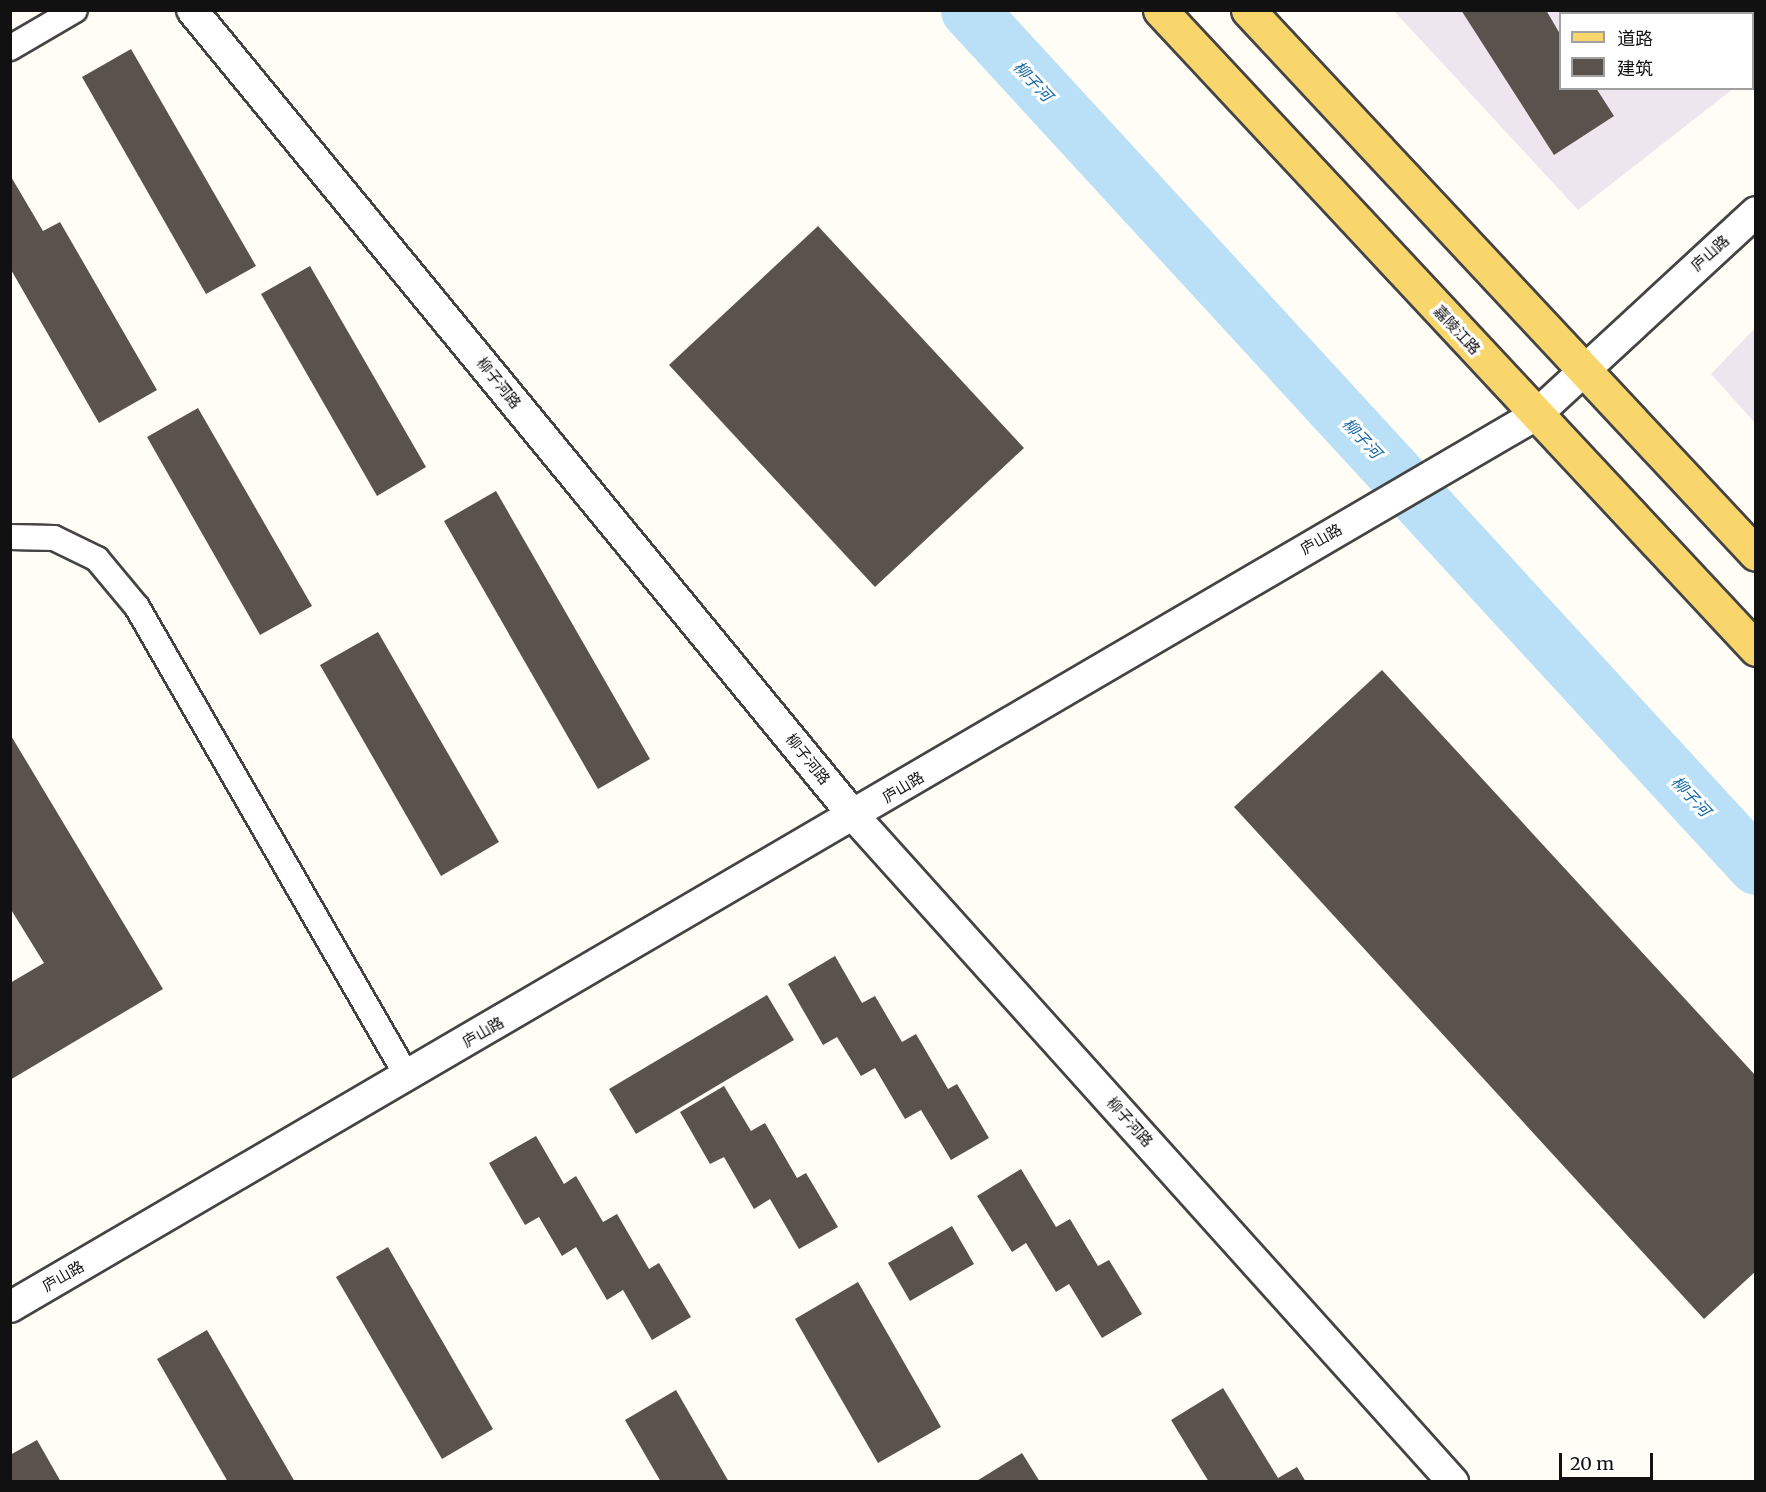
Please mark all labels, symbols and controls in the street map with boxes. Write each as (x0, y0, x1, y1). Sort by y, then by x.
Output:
legend (1559, 12, 1754, 90)
text: 道路 (1617, 27, 1653, 50)
water label: 柳子河 (1010, 57, 1056, 105)
text: 建筑 (1617, 57, 1653, 80)
street label: 庐山路 (1687, 231, 1733, 275)
street label: 嘉陵江路 (1430, 302, 1484, 358)
street label: 柳子河路 (473, 354, 525, 412)
water label: 柳子河 (1339, 414, 1385, 462)
street label: 庐山路 (1297, 520, 1345, 558)
street label: 柳子河路 (782, 730, 834, 788)
street label: 庐山路 (879, 768, 927, 806)
water label: 柳子河 (1668, 772, 1714, 820)
street label: 庐山路 (459, 1013, 507, 1051)
street label: 柳子河路 (1103, 1094, 1157, 1150)
street label: 庐山路 (39, 1257, 87, 1295)
scale bar (1562, 1441, 1656, 1479)
text: 20 m (1570, 1452, 1614, 1475)

